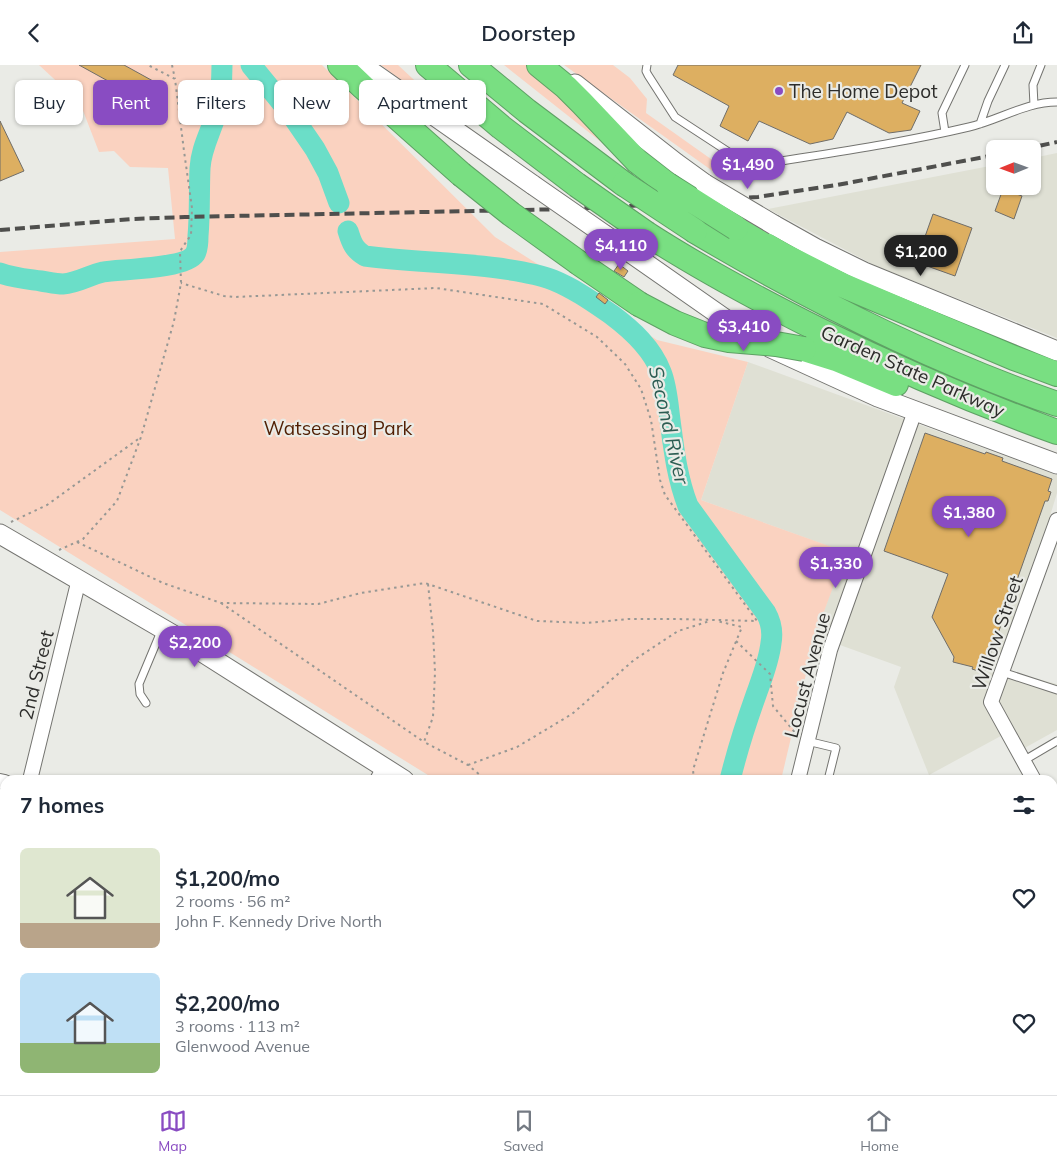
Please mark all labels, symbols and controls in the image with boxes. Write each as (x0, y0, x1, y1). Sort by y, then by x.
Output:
icon: back (20, 19, 48, 47)
text: Doorstep (481, 19, 576, 47)
icon: share (1009, 19, 1037, 47)
place label: The Home Depot (789, 79, 938, 103)
chip: Buy (15, 80, 83, 125)
chip: Rent (93, 80, 168, 125)
chip: Filters (178, 80, 264, 125)
chip: New (274, 80, 349, 125)
chip: Apartment (359, 80, 486, 125)
marker: The Home Depot (773, 85, 785, 97)
north arrow (986, 140, 1041, 195)
map controls (986, 140, 1041, 195)
pin: $1,490 (707, 147, 789, 190)
text: $1,490 (722, 154, 774, 174)
pin: $4,110 (580, 229, 662, 271)
text: $4,110 (595, 235, 647, 255)
pin: $1,200 (880, 235, 962, 277)
text: $1,200 (895, 241, 947, 261)
pin: $3,410 (703, 309, 785, 352)
text: $3,410 (718, 316, 770, 336)
street label: Garden State Parkway (817, 320, 1009, 422)
water label: Second River (644, 363, 695, 487)
park label: Watsessing Park (264, 416, 413, 440)
pin: $1,380 (928, 495, 1010, 538)
text: $1,380 (943, 502, 995, 522)
pin: $1,330 (795, 547, 877, 589)
text: $1,330 (810, 553, 862, 573)
street label: Willow Street (966, 572, 1028, 693)
street label: Locust Avenue (779, 610, 835, 740)
pin: $2,200 (154, 625, 236, 668)
street label: 2nd Street (13, 627, 59, 722)
text: $2,200 (169, 632, 221, 652)
icon: filters (1010, 791, 1038, 819)
text: 7 homes (20, 792, 104, 818)
text: $1,200/mo (175, 865, 280, 891)
icon: home (60, 868, 120, 928)
icon: heart (1010, 884, 1038, 912)
text: 2 rooms · 56 m² (175, 891, 290, 911)
text: John F. Kennedy Drive North (175, 911, 382, 931)
text: $2,200/mo (175, 990, 280, 1016)
icon: home (60, 993, 120, 1053)
icon: heart (1010, 1009, 1038, 1037)
text: 3 rooms · 113 m² (175, 1016, 300, 1036)
text: Glenwood Avenue (175, 1036, 310, 1056)
tab: Map (158, 1107, 187, 1155)
tab: Saved (503, 1107, 544, 1155)
tab: Home (860, 1107, 899, 1155)

